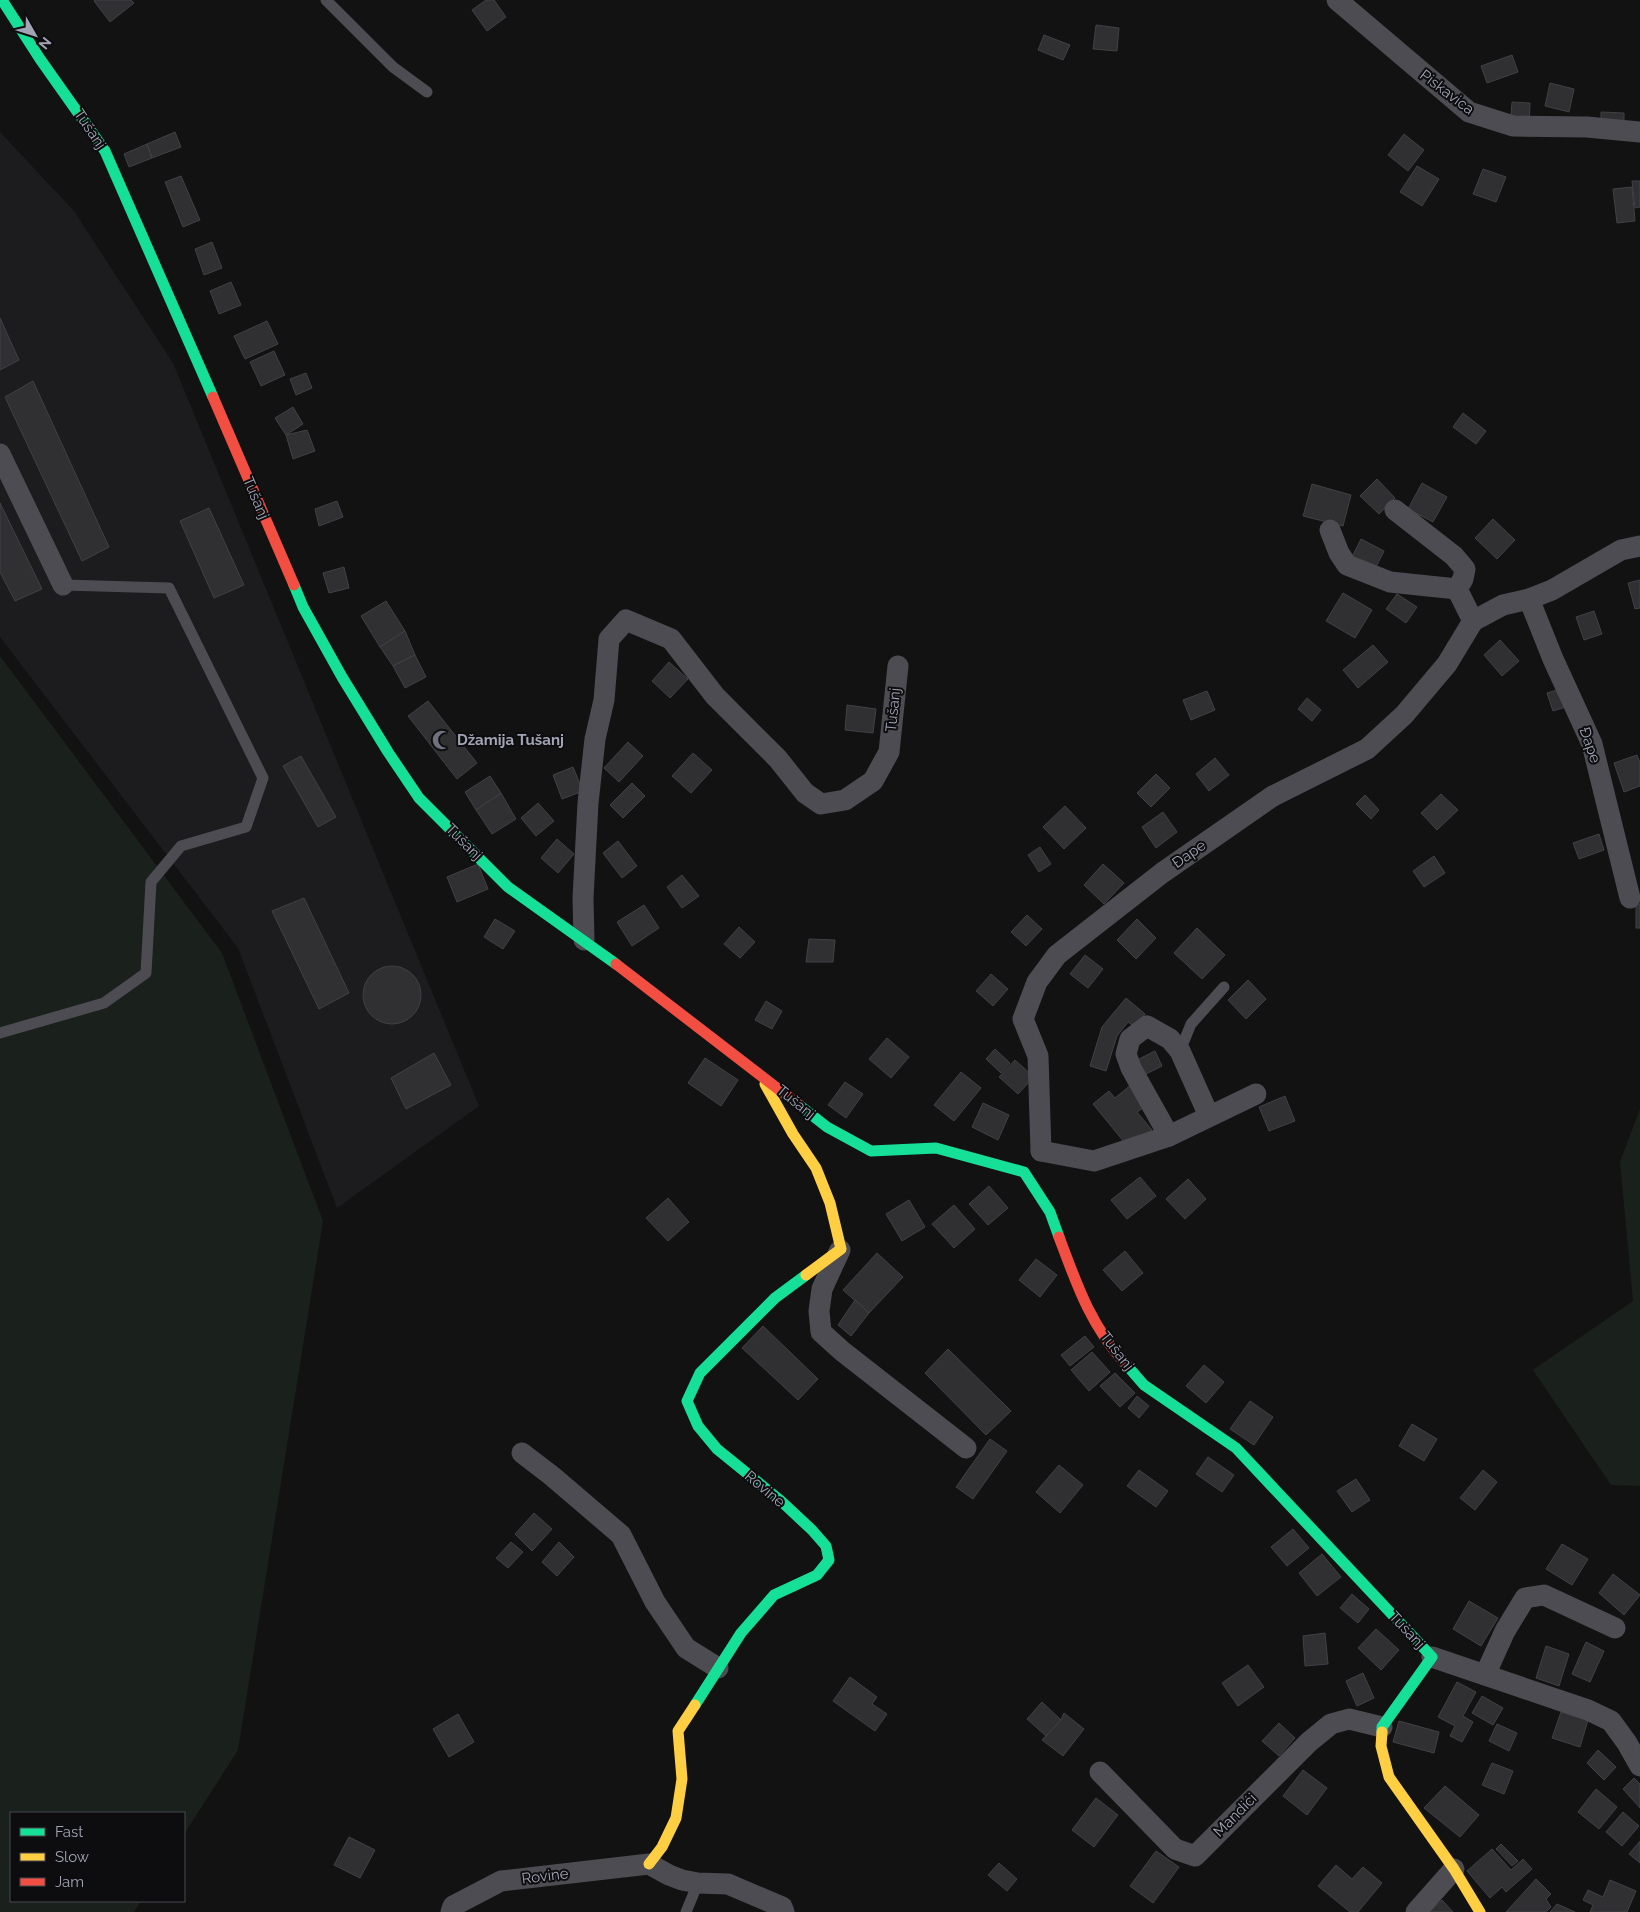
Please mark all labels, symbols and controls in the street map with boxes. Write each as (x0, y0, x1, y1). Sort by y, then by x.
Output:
north arrow (10, 10, 60, 60)
text: N (36, 34, 55, 52)
street label: Piskavica (1416, 66, 1478, 118)
street label: Tušanj (70, 106, 110, 152)
street label: Tušanj (239, 474, 273, 522)
street label: Tušanj (882, 687, 904, 733)
street label: Đape (1575, 725, 1605, 766)
mosque icon: Džamija Tušanj (431, 729, 453, 751)
place label: Džamija Tušanj (457, 731, 564, 749)
street label: Tušanj (442, 820, 486, 864)
street label: Đape (1169, 836, 1209, 872)
street label: Tušanj (773, 1081, 819, 1123)
street label: Tušanj (1096, 1328, 1138, 1374)
street label: Rovine (741, 1467, 789, 1511)
street label: Tušanj (1385, 1608, 1429, 1652)
street label: Mandići (1210, 1790, 1260, 1840)
legend (10, 1812, 185, 1902)
text: Fast (55, 1823, 83, 1841)
text: Slow (55, 1848, 89, 1866)
street label: Rovine (521, 1864, 570, 1888)
text: Jam (55, 1873, 84, 1891)

